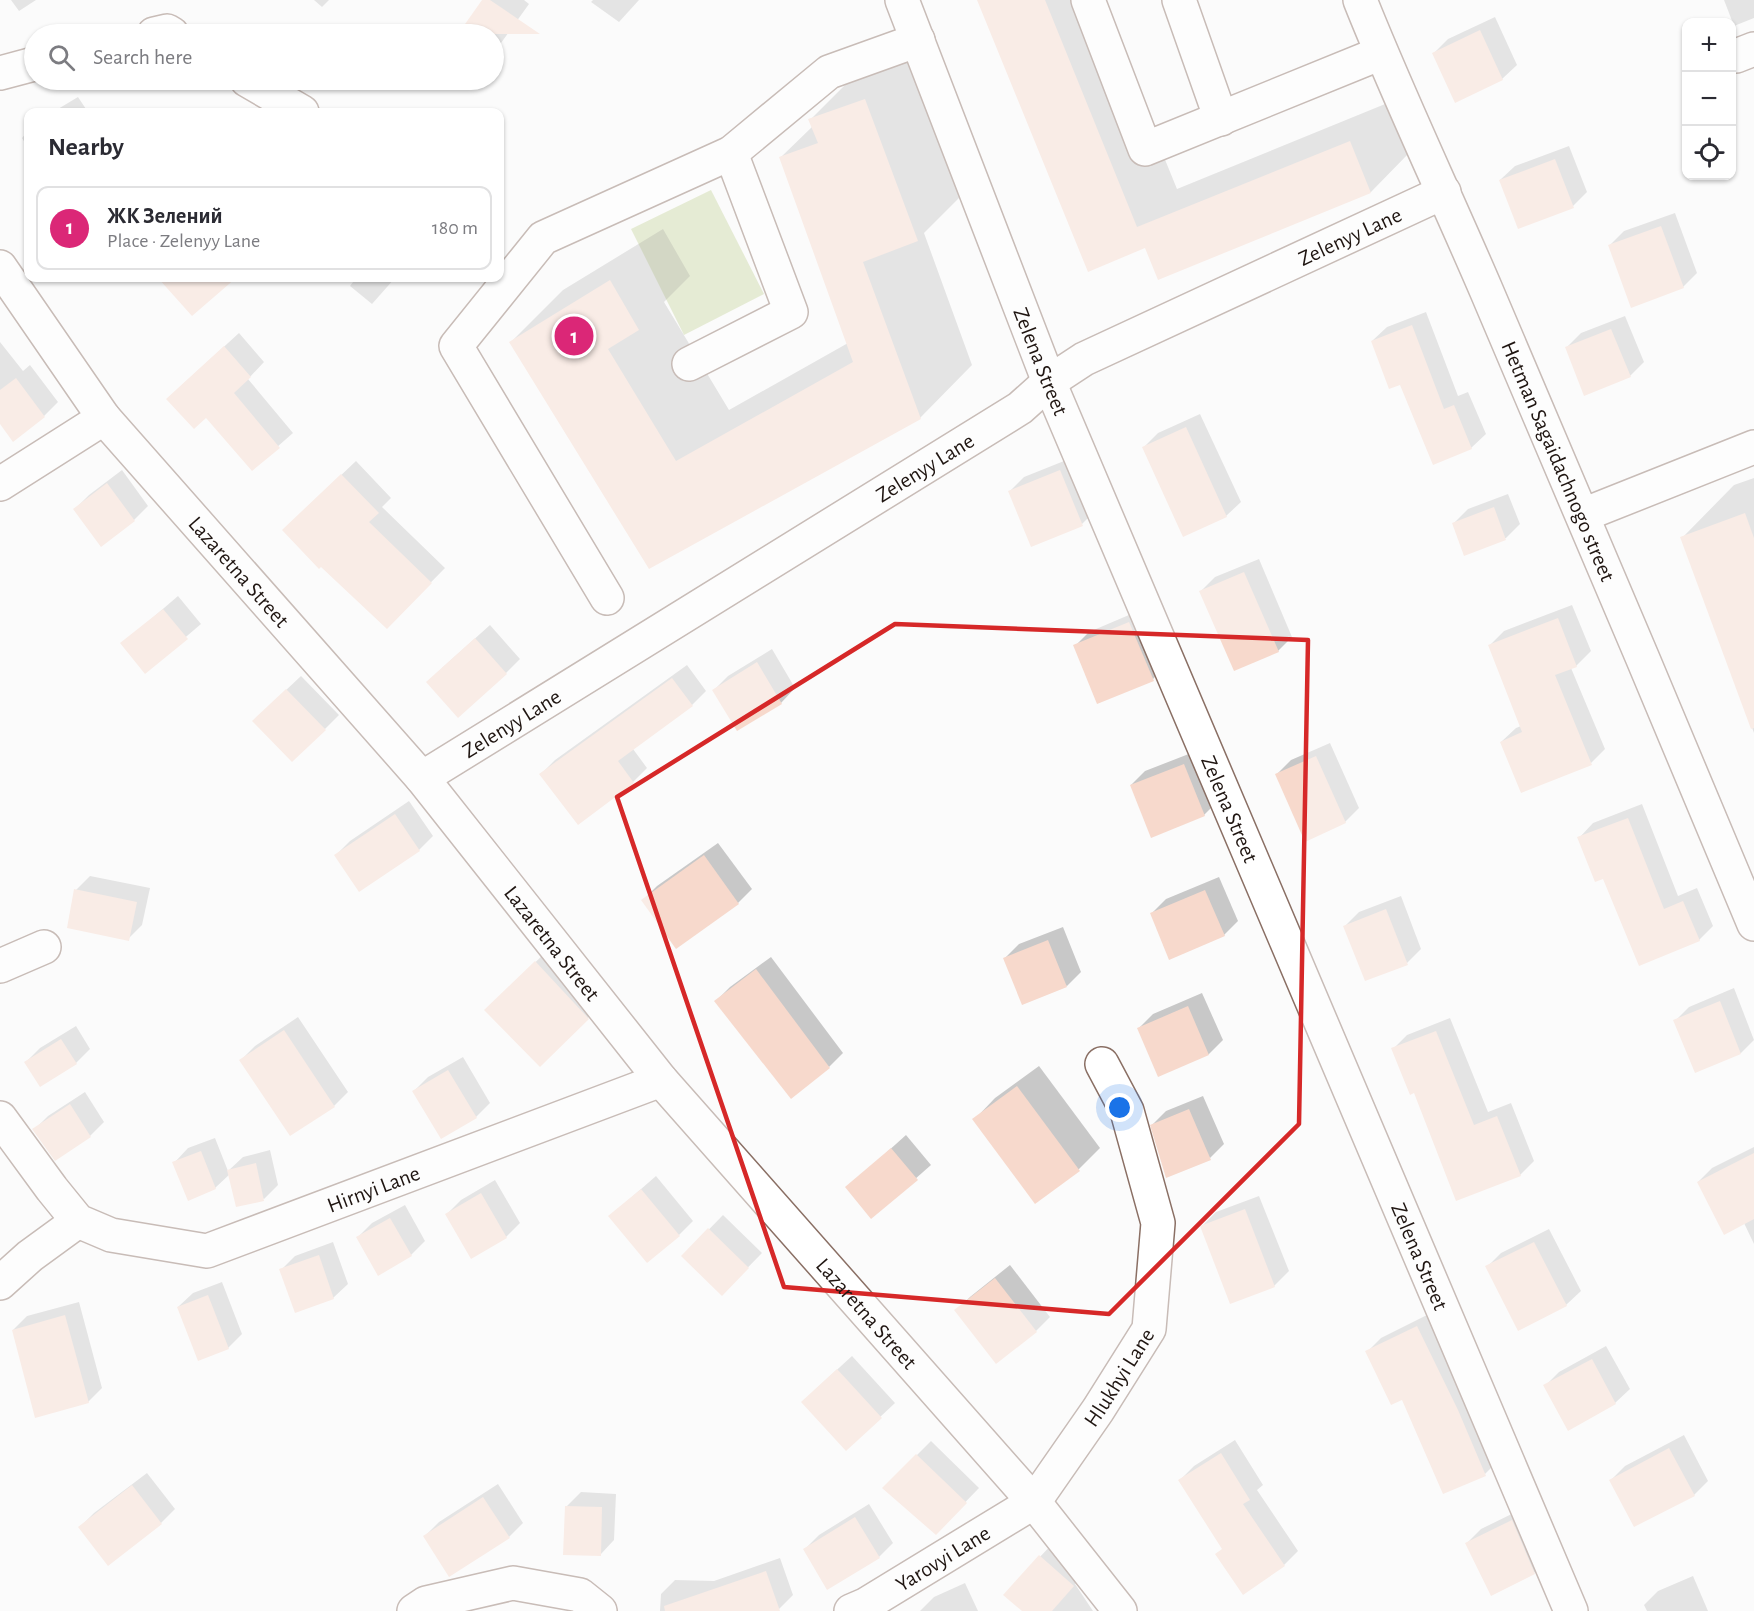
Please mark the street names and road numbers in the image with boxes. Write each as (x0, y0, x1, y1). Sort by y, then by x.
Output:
street label: Zelenyy Lane (1295, 203, 1405, 270)
street label: Zelena Street (1009, 304, 1072, 419)
street label: Hetman Sagaidachnogo street (1497, 338, 1619, 585)
street label: Zelenyy Lane (872, 429, 978, 506)
street label: Lazaretna Street (184, 512, 293, 632)
street label: Zelenyy Lane (459, 685, 565, 762)
street label: Zelena Street (1197, 753, 1262, 866)
street label: Lazaretna Street (500, 882, 604, 1005)
street label: Hirnyi Lane (324, 1162, 423, 1217)
street label: Zelena Street (1387, 1200, 1452, 1313)
street label: Lazaretna Street (812, 1254, 921, 1373)
street label: Hlukhyi Lane (1080, 1325, 1159, 1431)
street label: Yarovyi Lane (892, 1522, 994, 1596)

